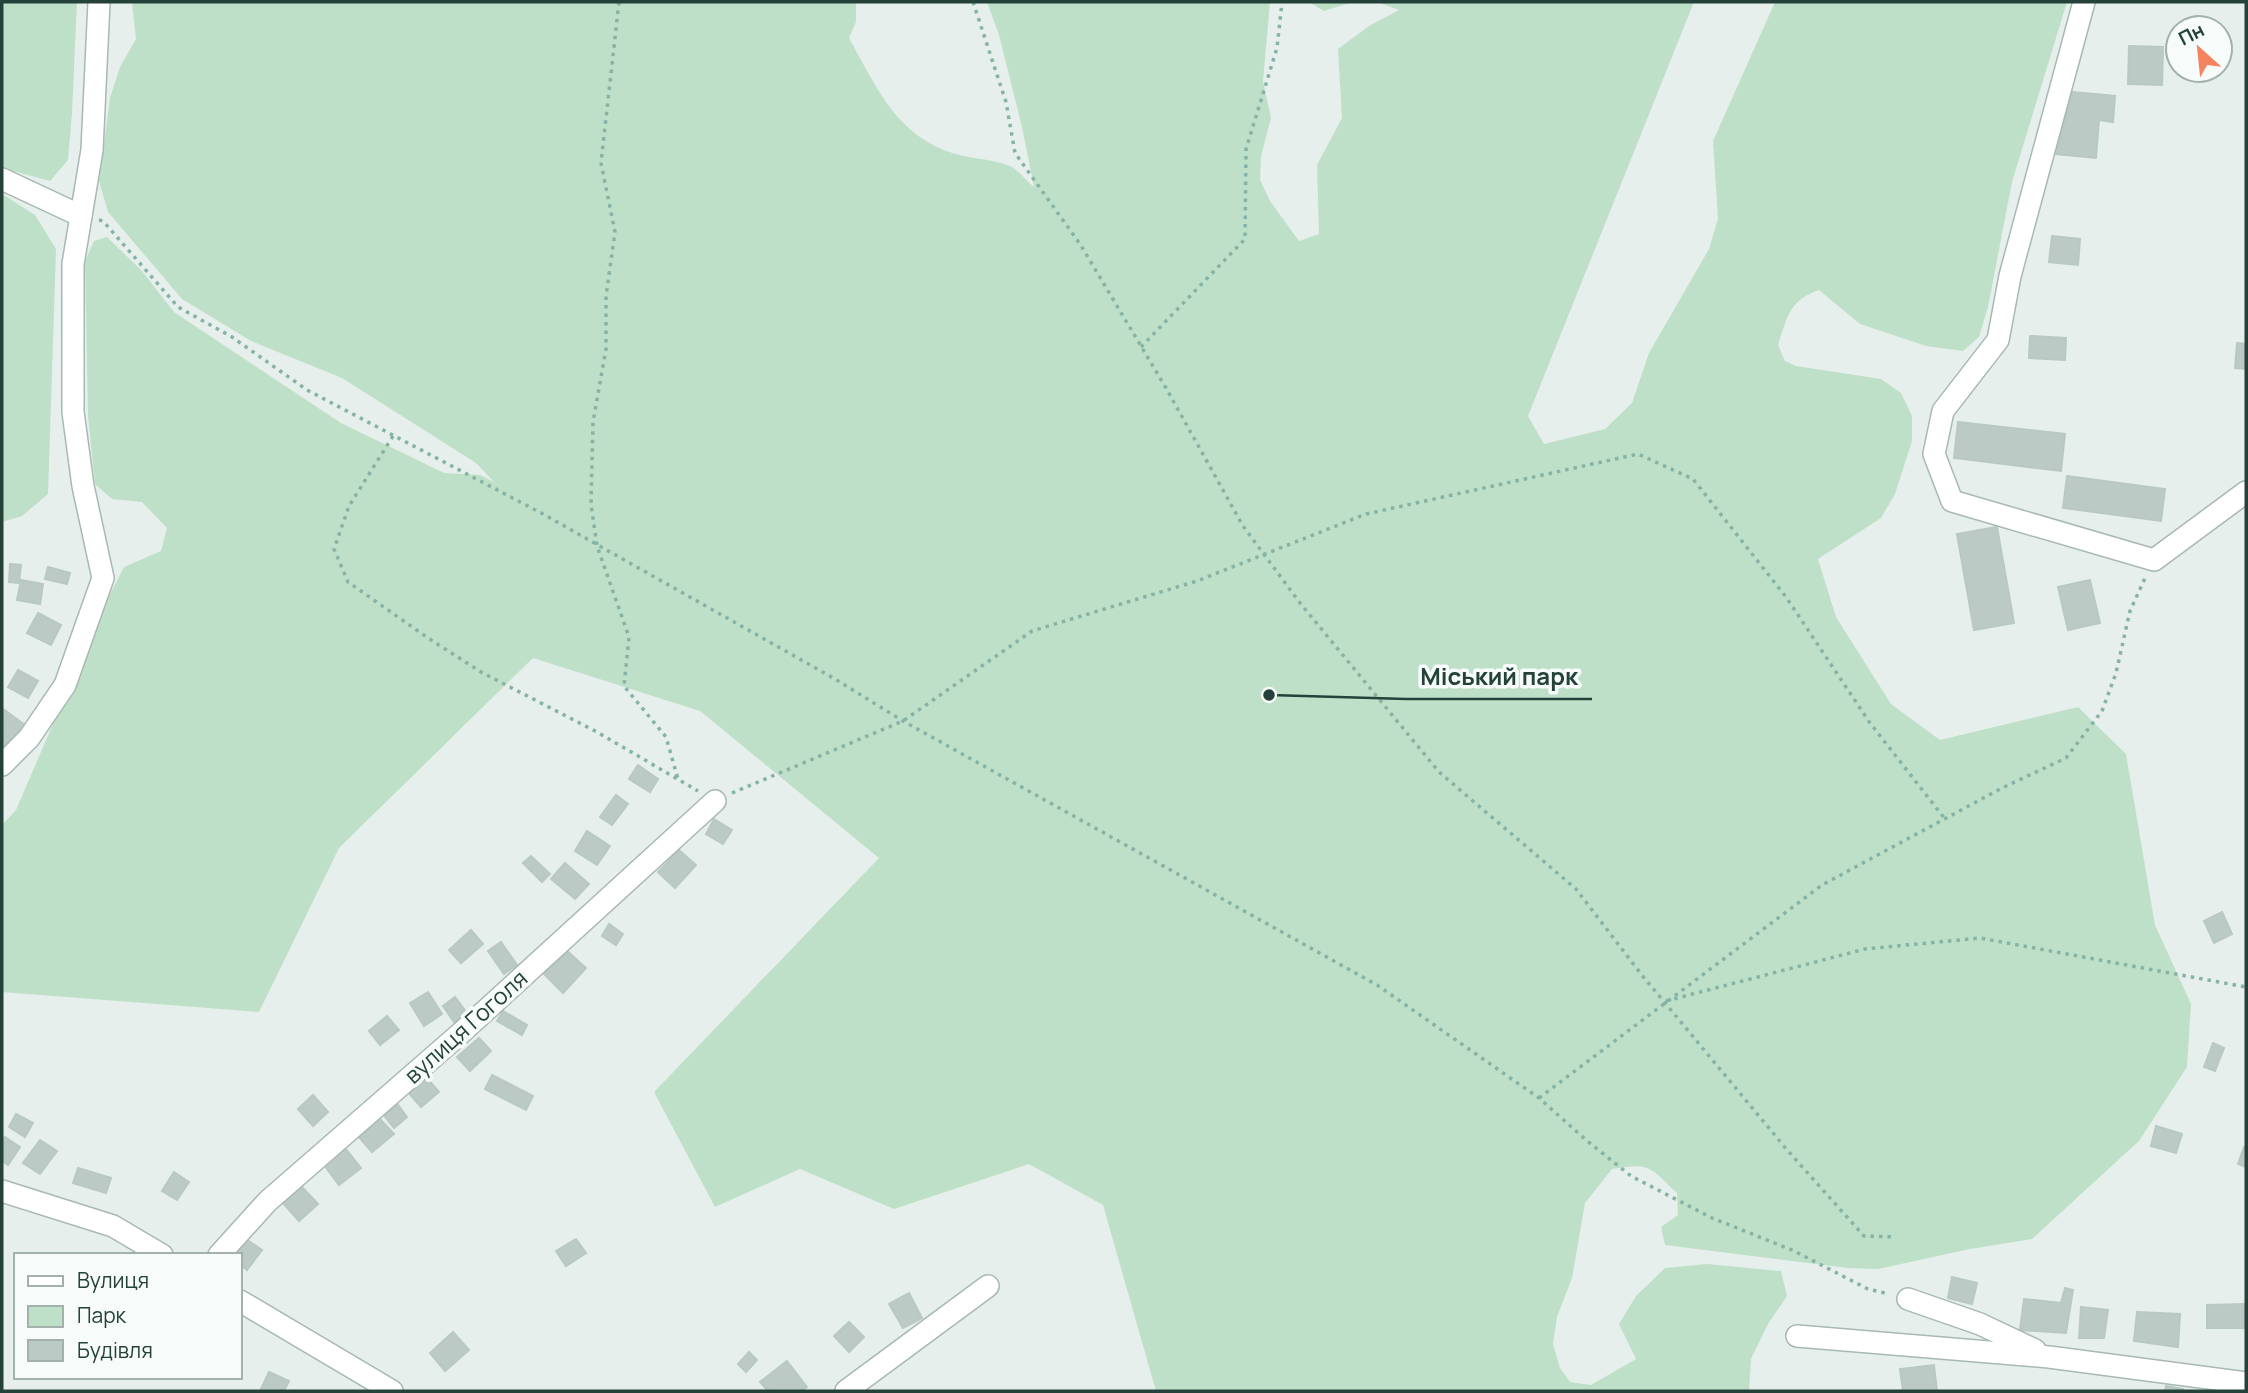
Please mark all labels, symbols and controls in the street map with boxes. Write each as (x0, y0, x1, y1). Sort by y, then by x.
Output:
north arrow (2164, 14, 2234, 84)
text: Пн (2174, 16, 2209, 51)
callout: Міський парк (1406, 654, 1592, 699)
text: Міський парк (1420, 659, 1579, 692)
street label: вулиця Гоголя (397, 962, 534, 1090)
legend (14, 1253, 242, 1379)
text: Вулиця (77, 1266, 149, 1294)
text: Парк (77, 1301, 127, 1329)
text: Будівля (77, 1336, 153, 1364)

